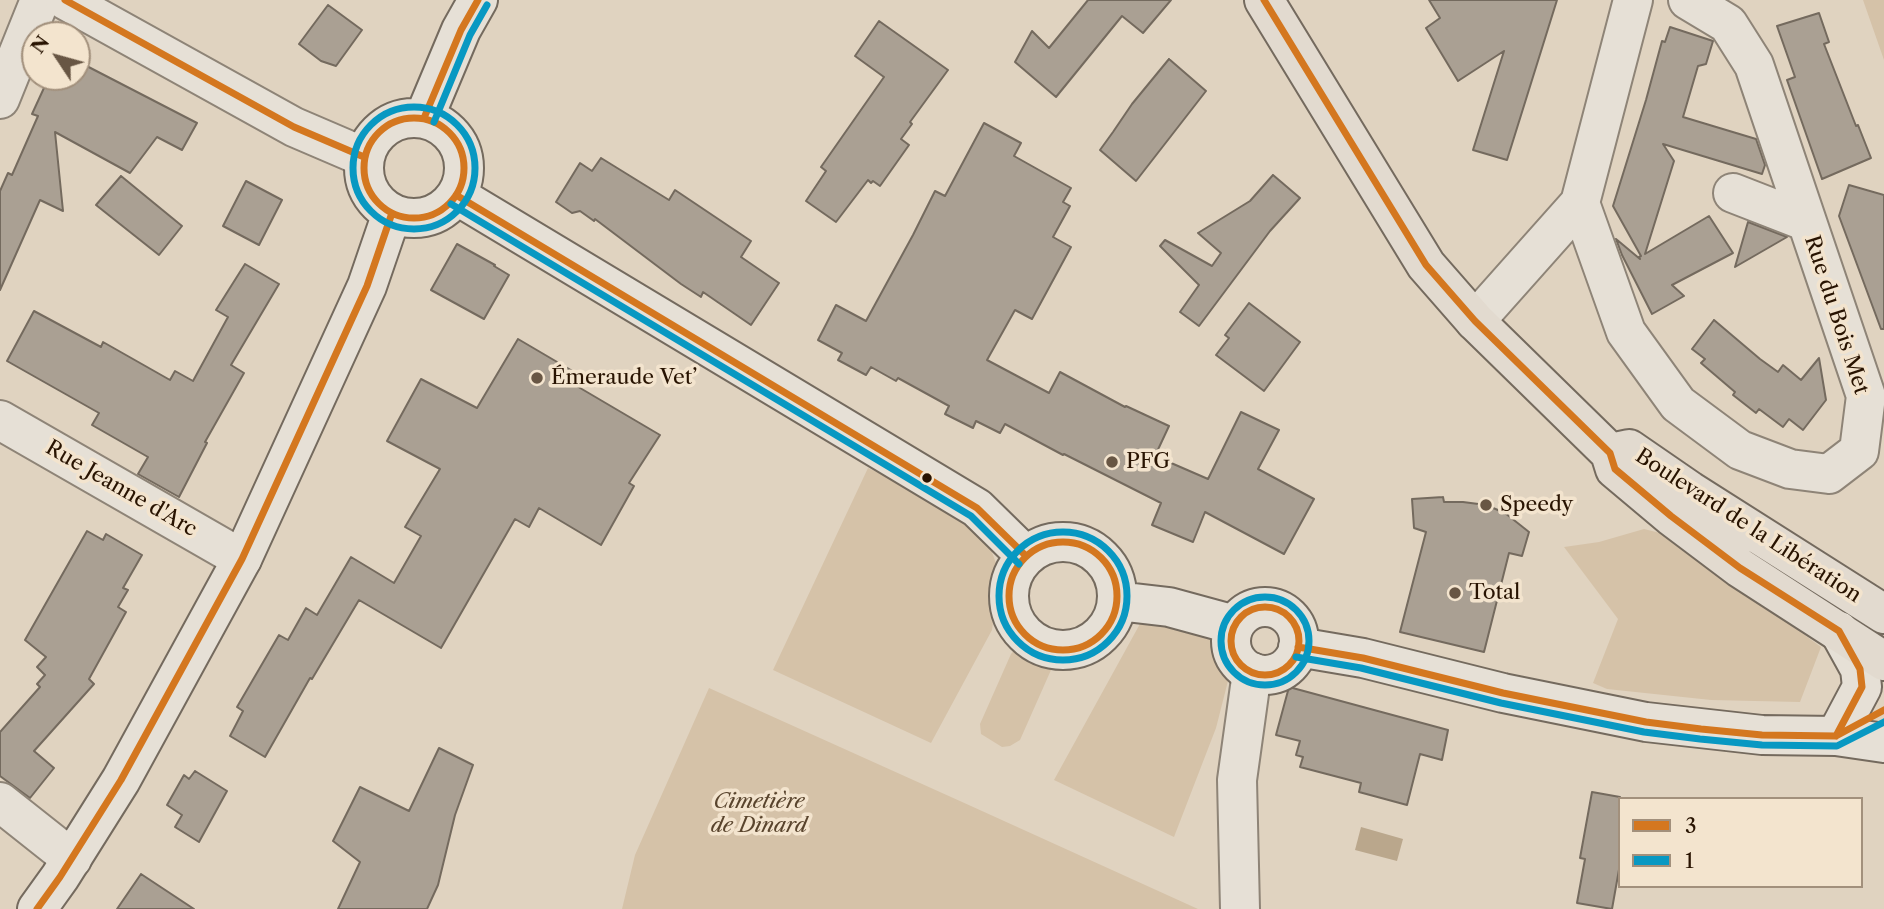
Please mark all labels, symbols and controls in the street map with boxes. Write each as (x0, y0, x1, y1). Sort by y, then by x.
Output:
north arrow (21, 21, 91, 91)
text: N (26, 31, 54, 58)
street label: Rue du Bois Met (1798, 232, 1874, 398)
place label: Émeraude Vet’ (551, 365, 697, 391)
marker: Émeraude Vet’ (529, 370, 545, 386)
street label: Rue Jeanne d'Arc (41, 435, 201, 543)
street label: Boulevard de la Libération (1630, 443, 1866, 609)
place label: PFG (1126, 449, 1170, 475)
marker: PFG (1104, 454, 1120, 470)
unlabelled marker (920, 471, 934, 485)
place label: Speedy (1500, 492, 1573, 518)
marker: Speedy (1478, 497, 1494, 513)
place label: Total (1469, 580, 1520, 606)
marker: Total (1447, 585, 1463, 601)
park label: Cimetière de Dinard (711, 789, 807, 839)
legend (1618, 797, 1863, 888)
text: 3 (1685, 813, 1697, 838)
text: 1 (1685, 848, 1694, 873)

